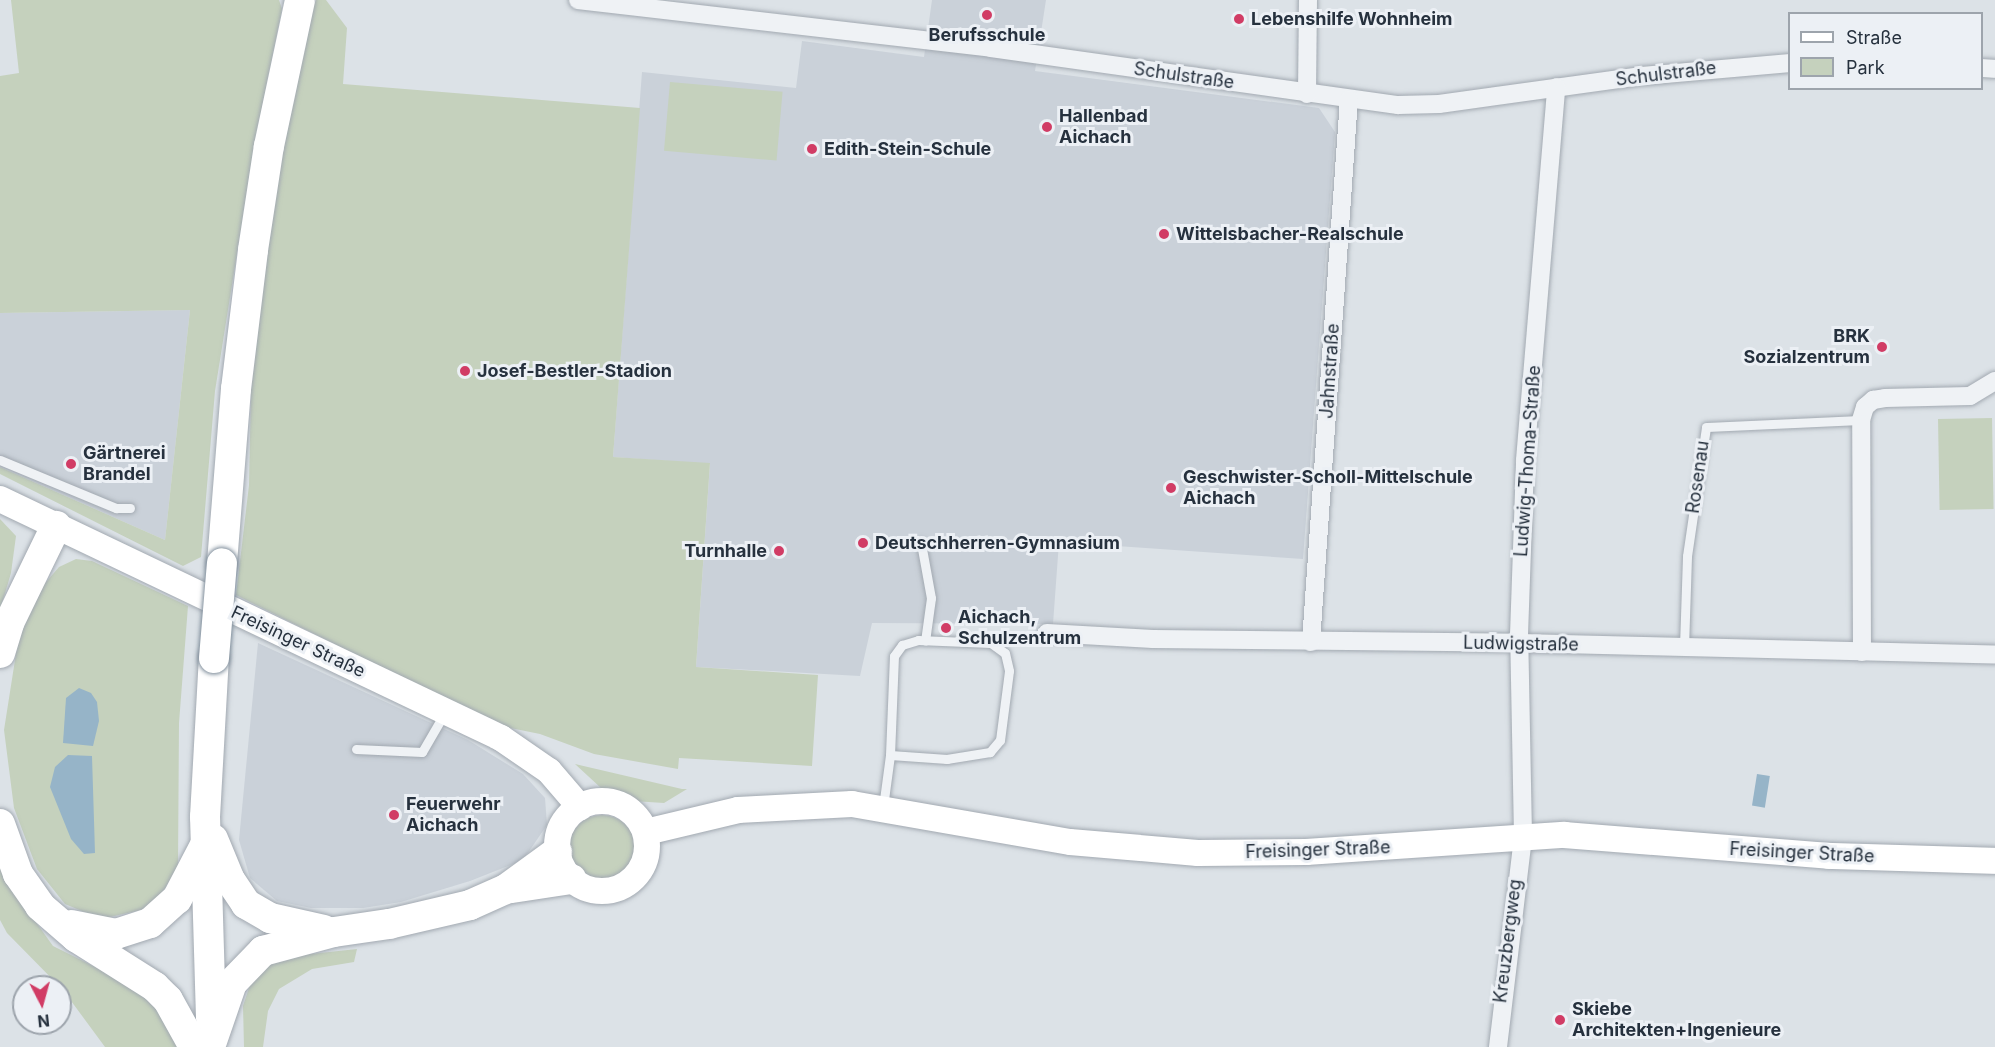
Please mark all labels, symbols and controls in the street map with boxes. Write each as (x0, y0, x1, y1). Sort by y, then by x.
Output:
marker: Berufsschule (980, 8, 994, 22)
place label: Lebenshilfe Wohnheim (1251, 8, 1452, 30)
marker: Lebenshilfe Wohnheim (1232, 12, 1246, 26)
legend (1788, 12, 1983, 90)
place label: Berufsschule (929, 24, 1045, 46)
text: Straße (1846, 27, 1902, 48)
street label: Schulstraße (1614, 57, 1718, 91)
text: Park (1846, 57, 1885, 78)
street label: Schulstraße (1132, 58, 1236, 94)
place label: Hallenbad Aichach (1059, 106, 1148, 148)
marker: Hallenbad Aichach (1040, 120, 1054, 134)
place label: Edith-Stein-Schule (824, 138, 991, 160)
marker: Edith-Stein-Schule (805, 142, 819, 156)
place label: Wittelsbacher-Realschule (1176, 223, 1404, 245)
marker: Wittelsbacher-Realschule (1157, 227, 1171, 241)
street label: Jahnstraße (1316, 323, 1344, 419)
place label: BRK Sozialzentrum (1744, 326, 1870, 368)
marker: BRK Sozialzentrum (1875, 340, 1889, 354)
place label: Josef-Bestler-Stadion (477, 360, 672, 382)
marker: Josef-Bestler-Stadion (458, 364, 472, 378)
street label: Ludwig-Thoma-Straße (1511, 364, 1545, 558)
street label: Rosenau (1682, 439, 1714, 515)
place label: Gärtnerei Brandel (83, 443, 166, 486)
marker: Gärtnerei Brandel (64, 457, 78, 471)
place label: Geschwister-Scholl-Mittelschule Aichach (1183, 467, 1473, 510)
marker: Geschwister-Scholl-Mittelschule Aichach (1164, 481, 1178, 495)
place label: Deutschherren-Gymnasium (875, 532, 1120, 554)
marker: Deutschherren-Gymnasium (856, 536, 870, 550)
place label: Turnhalle (684, 540, 767, 562)
marker: Turnhalle (772, 544, 786, 558)
street label: Freisinger Straße (228, 602, 368, 682)
place label: Aichach, Schulzentrum (958, 607, 1081, 650)
marker: Aichach, Schulzentrum (939, 621, 953, 635)
street label: Ludwigstraße (1463, 632, 1579, 656)
place label: Feuerwehr Aichach (406, 794, 500, 836)
marker: Feuerwehr Aichach (387, 808, 401, 822)
street label: Freisinger Straße (1245, 837, 1391, 863)
street label: Freisinger Straße (1729, 838, 1875, 868)
street label: Kreuzbergweg (1490, 878, 1526, 1004)
north arrow (12, 975, 72, 1035)
place label: Skiebe Architekten+Ingenieure (1572, 999, 1781, 1042)
text: N (37, 1010, 51, 1031)
marker: Skiebe Architekten+Ingenieure (1553, 1013, 1567, 1027)

